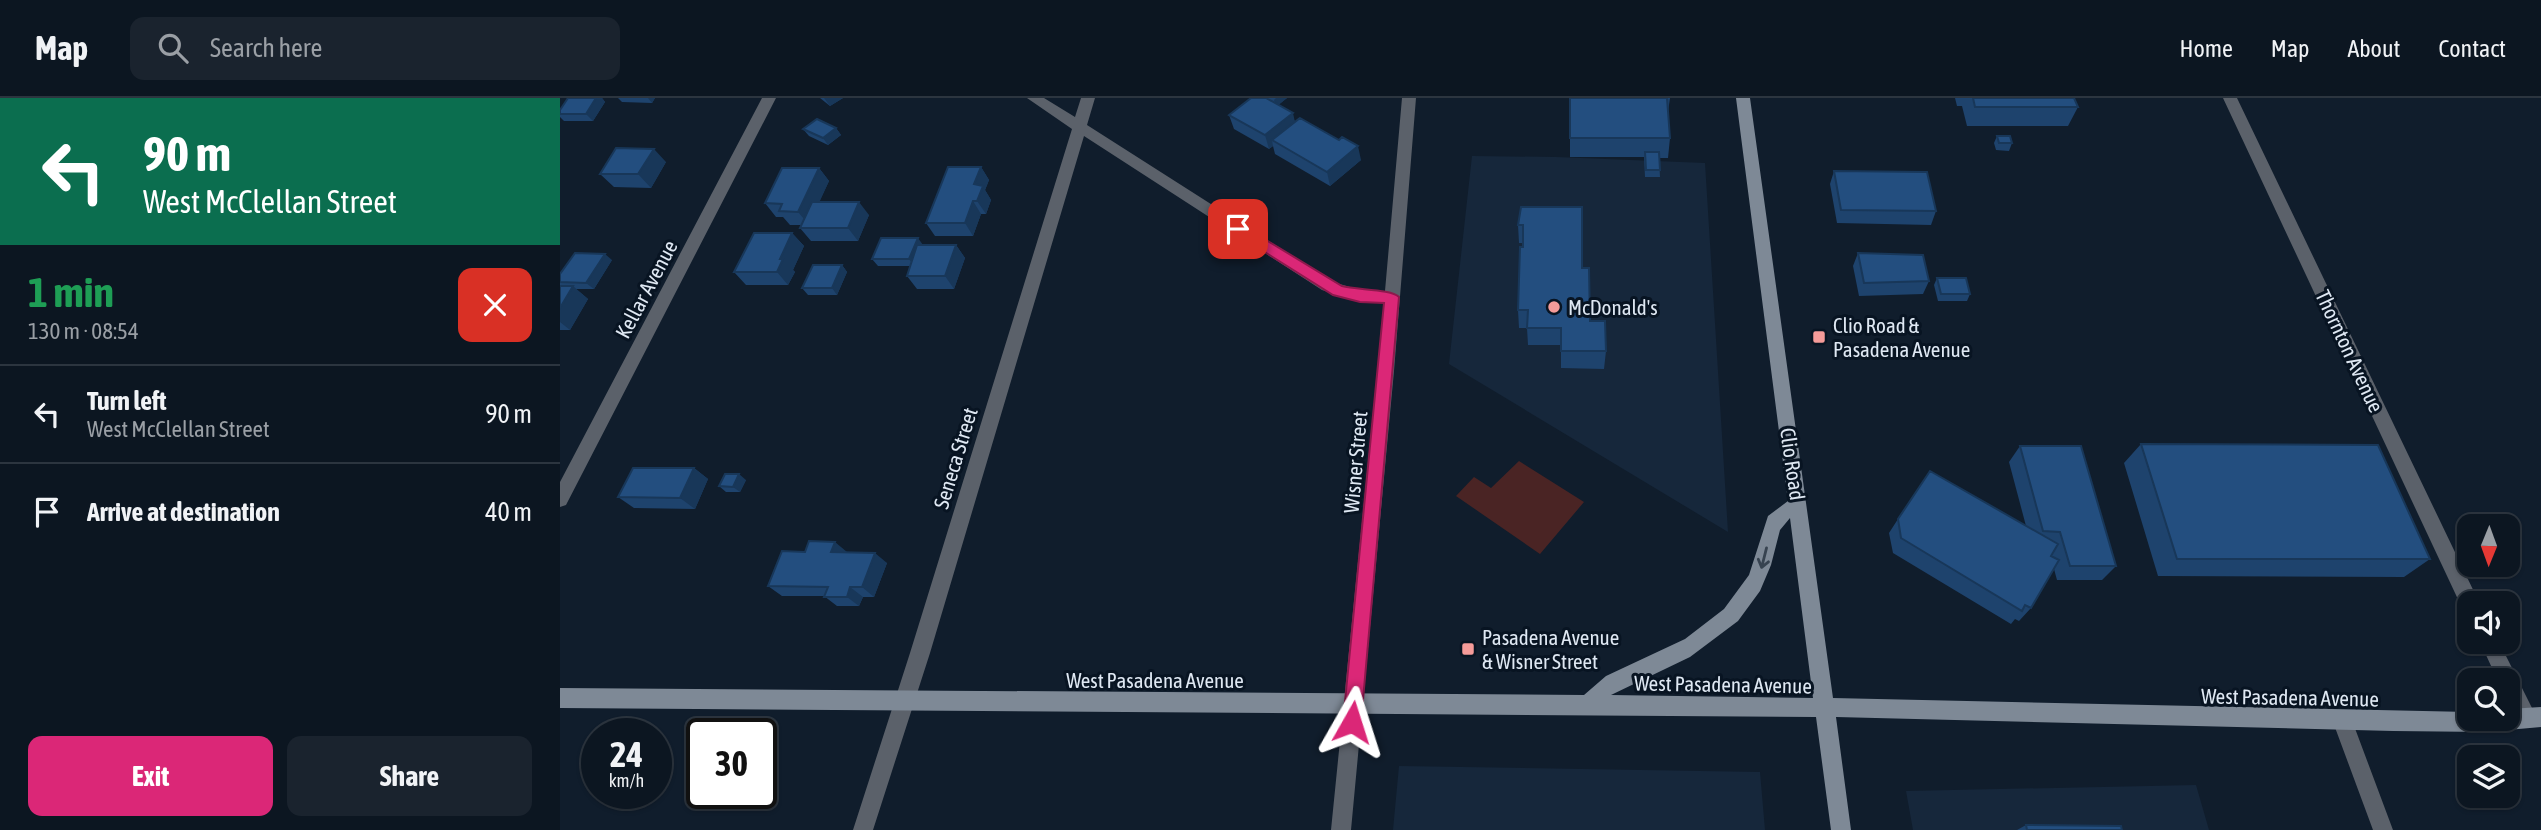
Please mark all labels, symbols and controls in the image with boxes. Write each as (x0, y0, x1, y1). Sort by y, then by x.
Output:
search box (130, 17, 620, 80)
text: Map (35, 29, 88, 67)
icon: search (154, 29, 192, 67)
text: Search here (210, 33, 322, 63)
text: Home (2179, 35, 2233, 62)
text: Map (2271, 35, 2309, 62)
text: About (2347, 35, 2400, 62)
text: Contact (2438, 35, 2506, 62)
text: 90 m (143, 125, 231, 181)
icon: left (28, 126, 119, 217)
text: West McClellan Street (143, 183, 397, 220)
pin (1208, 199, 1268, 259)
icon: arrive (1219, 210, 1257, 248)
street label: Kellar Avenue (610, 236, 682, 342)
text: 1 min (28, 268, 114, 316)
button: close (458, 268, 532, 342)
street label: Thornton Avenue (2311, 286, 2389, 416)
place label: McDonald's (1568, 295, 1658, 319)
marker: McDonald's (1546, 299, 1562, 315)
place label: Clio Road & Pasadena Avenue (1833, 313, 1970, 361)
text: 130 m · 08:54 (28, 318, 139, 344)
marker: Clio Road & Pasadena Avenue (1811, 329, 1827, 345)
text: Turn left (87, 386, 167, 416)
icon: left (28, 395, 66, 433)
text: 90 m (485, 399, 532, 429)
street label: Seneca Street (928, 405, 982, 511)
street label: Wisner Street (1339, 410, 1371, 514)
text: West McClellan Street (87, 416, 270, 442)
street label: Clio Road (1776, 426, 1810, 502)
icon: arrive (28, 493, 66, 531)
text: Arrive at destination (87, 497, 280, 527)
text: 40 m (485, 497, 532, 527)
north arrow (2457, 514, 2520, 578)
map controls (2457, 514, 2520, 808)
one-way arrow (1757, 546, 1770, 569)
button: sound (2457, 591, 2520, 654)
place label: Pasadena Avenue & Wisner Street (1482, 625, 1619, 673)
marker: Pasadena Avenue & Wisner Street (1460, 641, 1476, 657)
street label: West Pasadena Avenue (1066, 668, 1244, 692)
button: search (2457, 668, 2520, 731)
street label: West Pasadena Avenue (1634, 670, 1812, 698)
street label: West Pasadena Avenue (2201, 683, 2379, 711)
position arrow (1315, 685, 1389, 759)
speed limit sign: 30 (686, 718, 777, 809)
text: 24 (610, 734, 643, 774)
button: Exit (28, 736, 273, 816)
button: Share (287, 736, 532, 816)
button: layers (2457, 745, 2520, 808)
text: km/h (609, 770, 644, 791)

